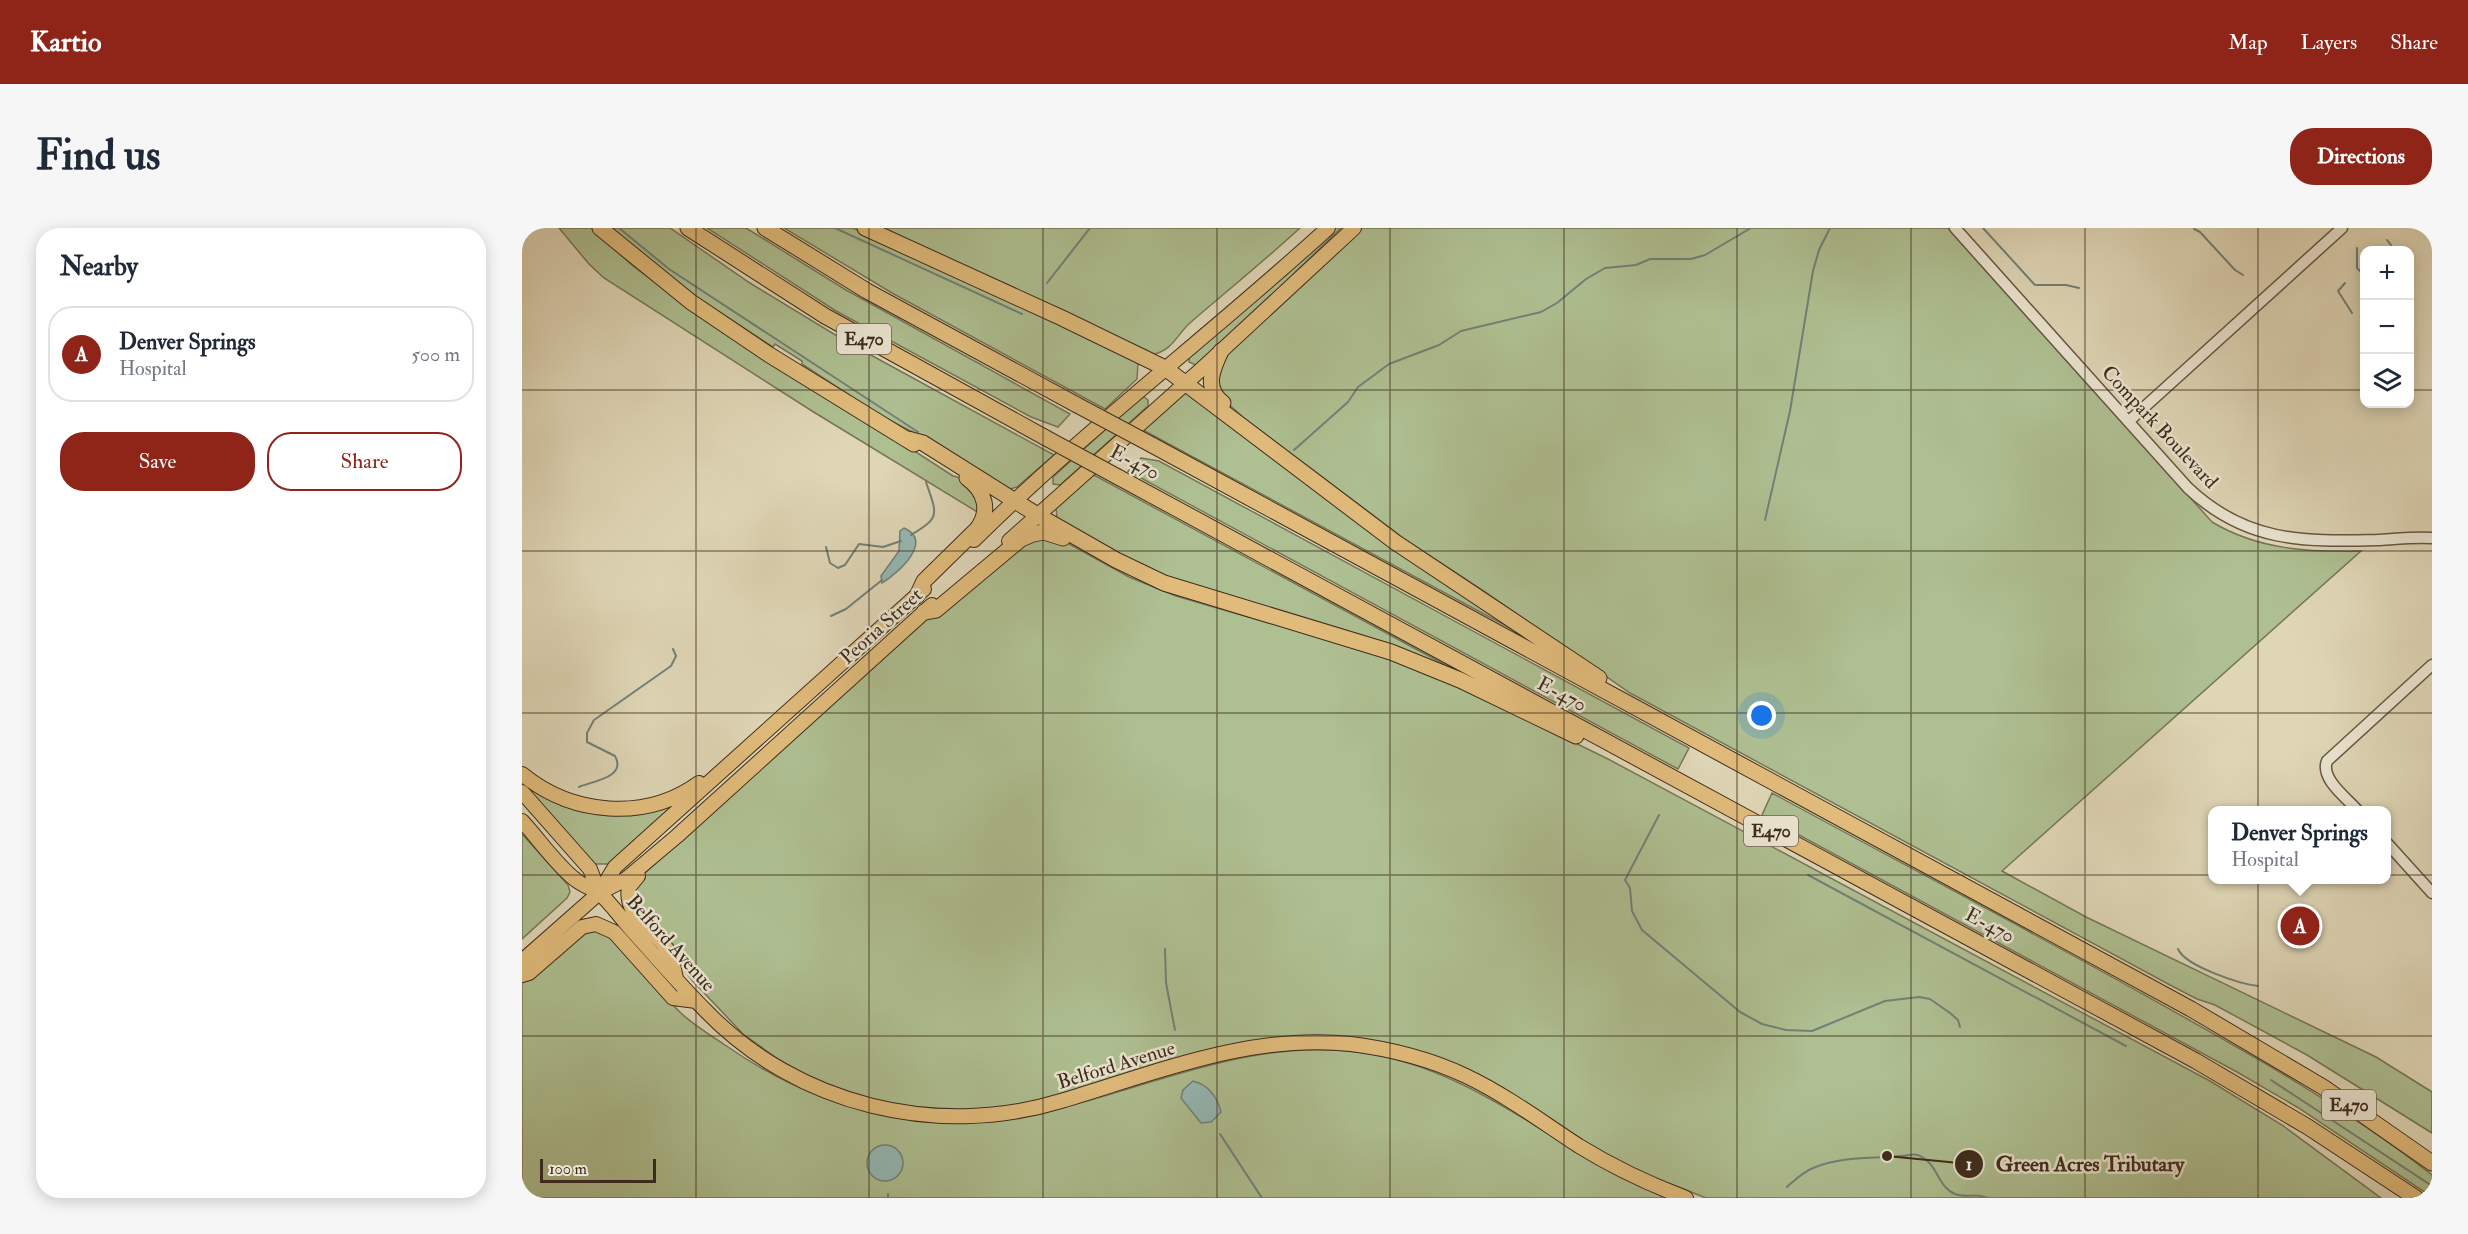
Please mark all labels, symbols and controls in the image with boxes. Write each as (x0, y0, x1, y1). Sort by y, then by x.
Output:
text: Kartio (30, 25, 101, 60)
text: Map (2228, 29, 2268, 56)
text: Layers (2301, 29, 2357, 56)
text: Share (2390, 29, 2438, 56)
button: Directions (2290, 128, 2432, 185)
text: Find us (36, 130, 160, 182)
map controls (2360, 246, 2414, 408)
button: + (2360, 246, 2414, 300)
text: Nearby (60, 251, 138, 283)
button: − (2360, 300, 2414, 354)
road number: E470 (837, 324, 891, 354)
text: Denver Springs (119, 328, 256, 356)
text: A (75, 342, 88, 367)
text: 500 m (411, 342, 460, 367)
button: layers (2360, 354, 2414, 408)
text: Hospital (119, 356, 187, 381)
street label: Compark Boulevard (2096, 360, 2224, 495)
button: Save (60, 432, 255, 491)
button: Share (267, 432, 462, 491)
street label: E-470 (1106, 439, 1164, 485)
street label: Peoria Street (835, 582, 928, 670)
street label: E-470 (1533, 671, 1591, 717)
your location (1747, 701, 1776, 730)
popup (2208, 806, 2391, 884)
road number: E470 (1744, 816, 1798, 846)
text: Denver Springs (2231, 819, 2368, 847)
text: Hospital (2231, 847, 2299, 872)
street label: Belford Avenue (621, 889, 721, 997)
street label: E-470 (1961, 902, 2019, 948)
pin: A (2280, 904, 2320, 948)
street label: Belford Avenue (1054, 1035, 1178, 1095)
road number: E470 (2322, 1090, 2376, 1120)
callout: Green Acres Tributary (1954, 1145, 2197, 1184)
text: Green Acres Tributary (1996, 1151, 2185, 1178)
text: 1 (1966, 1153, 1972, 1176)
scale bar (540, 1156, 656, 1184)
text: 100 m (549, 1159, 587, 1179)

